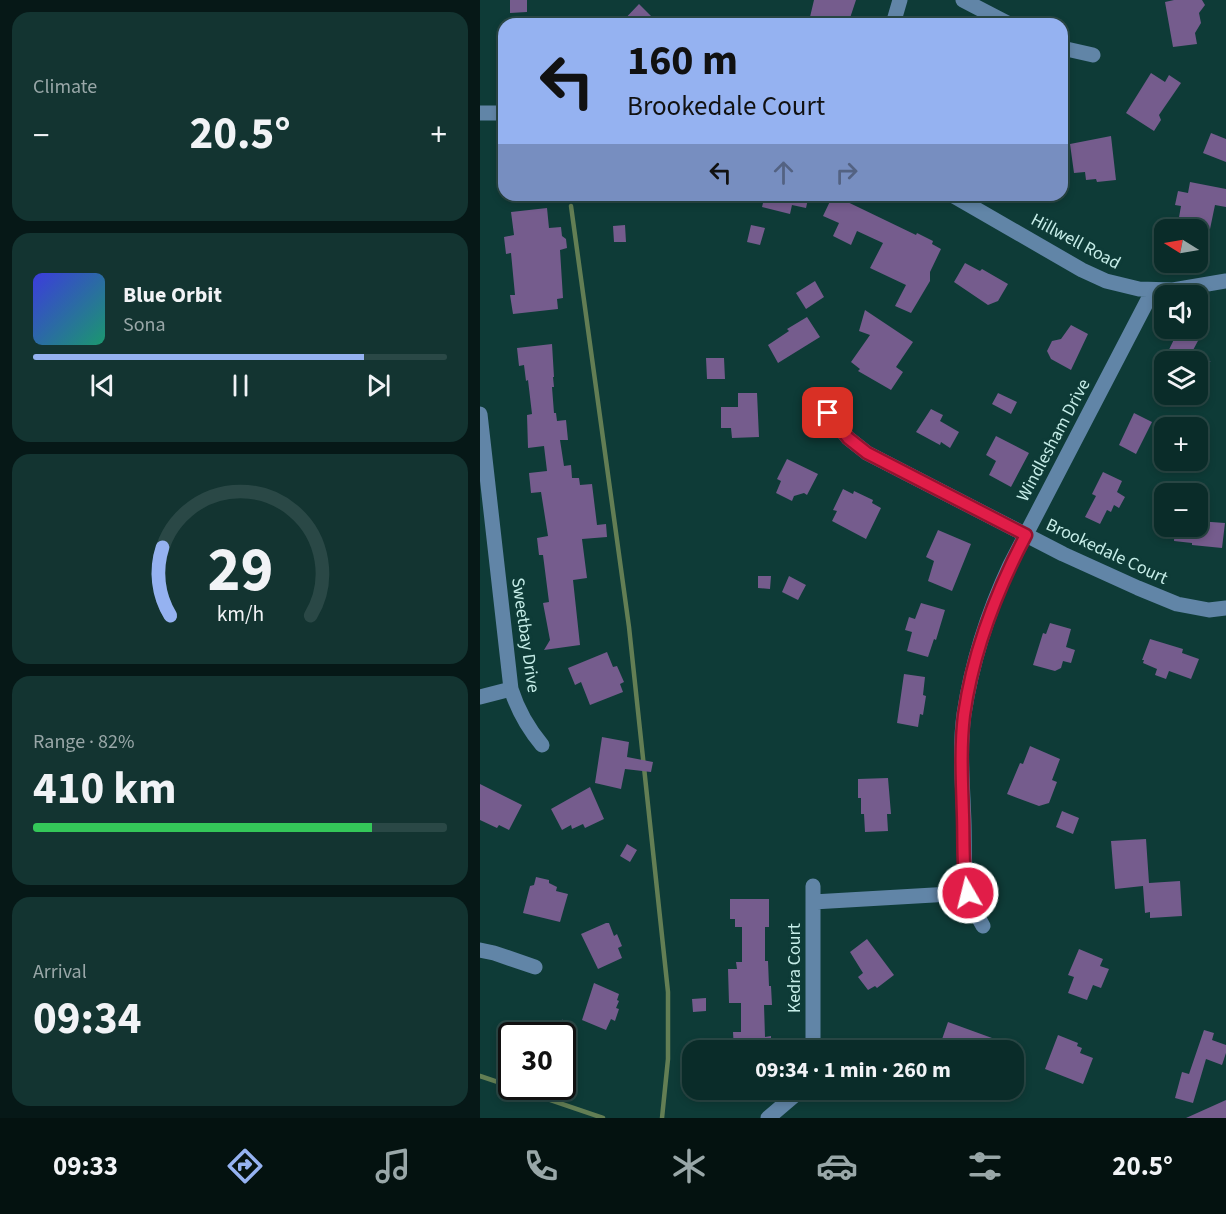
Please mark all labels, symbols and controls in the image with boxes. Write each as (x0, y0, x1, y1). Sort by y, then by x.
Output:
text: 160 m (627, 31, 738, 91)
icon: left (528, 42, 606, 120)
text: Climate (33, 73, 97, 101)
text: Brookedale Court (627, 87, 825, 126)
text: 20.5° (189, 102, 291, 166)
text: − (33, 112, 49, 159)
text: + (431, 112, 447, 159)
icon: left (704, 156, 737, 189)
icon: ahead (767, 156, 800, 189)
icon: right (830, 156, 863, 189)
street label: Hillwell Road (1026, 207, 1125, 276)
north arrow (1154, 219, 1208, 273)
map controls (1154, 219, 1208, 537)
text: Blue Orbit (123, 279, 222, 311)
button: sound (1154, 285, 1208, 339)
text: Sona (123, 311, 166, 339)
button: layers (1154, 351, 1208, 405)
icon: previous (86, 369, 119, 402)
icon: pause (224, 369, 257, 402)
icon: next (362, 369, 395, 402)
street label: Windlesham Drive (1011, 374, 1096, 506)
pin (802, 387, 853, 438)
icon: arrive (811, 396, 844, 429)
button: + (1154, 417, 1208, 471)
button: − (1154, 483, 1208, 537)
street label: Brookedale Court (1042, 512, 1172, 591)
text: 29 (207, 526, 273, 615)
street label: Sweetbay Drive (505, 576, 546, 694)
text: km/h (216, 599, 264, 630)
text: Range · 82% (33, 728, 134, 756)
text: 410 km (33, 757, 177, 821)
position arrow (936, 861, 1000, 925)
street label: Kedra Court (782, 923, 807, 1013)
text: Arrival (33, 958, 87, 986)
text: 09:34 (33, 987, 142, 1051)
speed limit sign: 30 (498, 1022, 576, 1100)
text: 09:34 · 1 min · 260 m (755, 1054, 951, 1086)
icon: directions (224, 1145, 266, 1187)
icon: music (372, 1145, 414, 1187)
icon: phone (520, 1145, 562, 1187)
icon: climate (668, 1145, 710, 1187)
icon: car (816, 1145, 858, 1187)
icon: filters (964, 1145, 1006, 1187)
text: 09:33 (53, 1147, 118, 1186)
text: 20.5° (1112, 1147, 1173, 1186)

